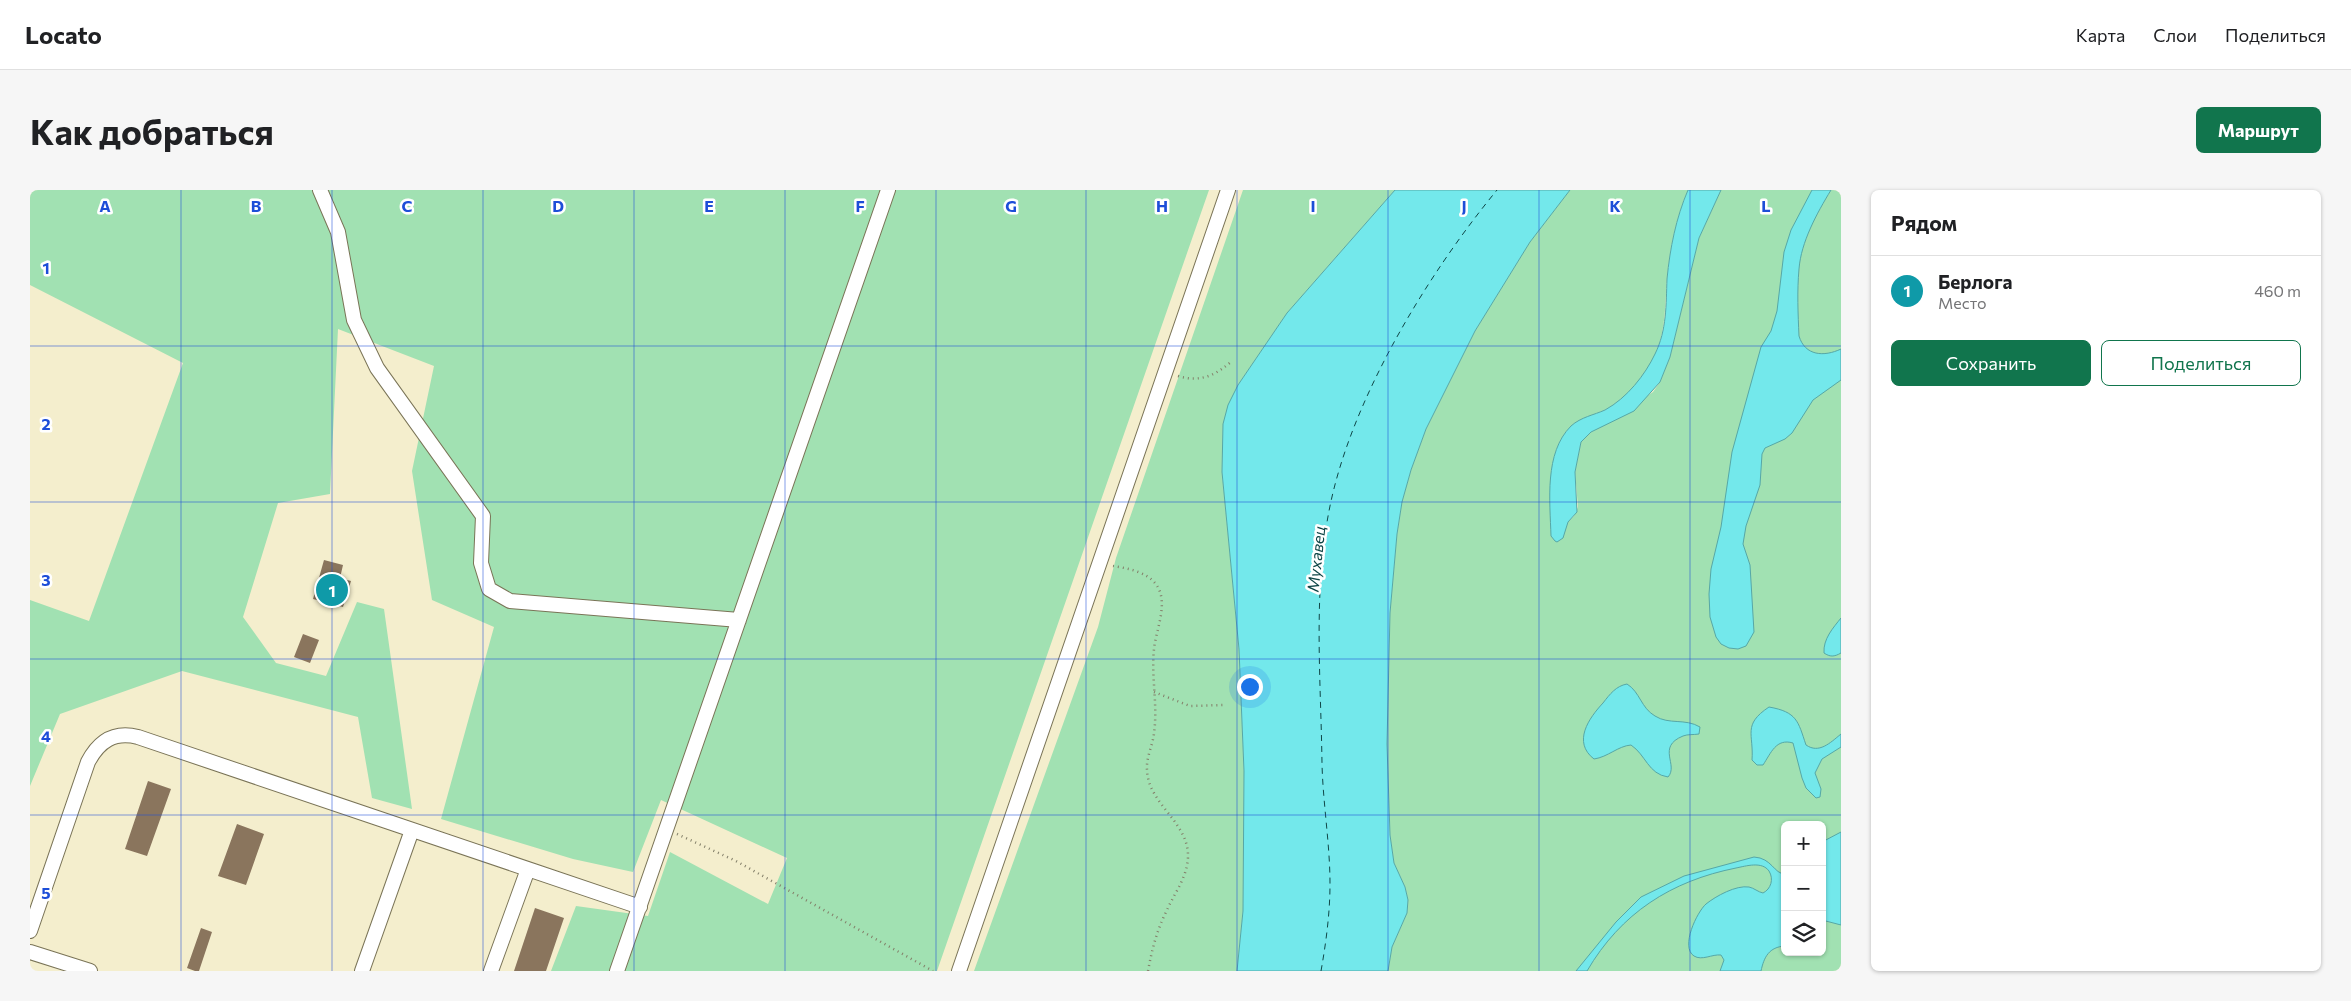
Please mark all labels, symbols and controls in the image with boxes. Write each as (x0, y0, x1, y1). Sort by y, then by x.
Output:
text: Locato (25, 20, 102, 49)
text: Карта (2076, 24, 2125, 46)
text: Слои (2153, 24, 2197, 46)
text: Поделиться (2225, 24, 2326, 46)
button: Маршрут (2196, 107, 2321, 153)
text: Как добраться (30, 109, 274, 152)
text: A (99, 196, 111, 215)
text: B (251, 196, 262, 215)
text: C (402, 196, 413, 215)
text: D (552, 196, 564, 215)
text: E (704, 196, 714, 215)
text: F (855, 196, 865, 215)
text: G (1005, 196, 1017, 215)
text: H (1156, 196, 1168, 215)
text: I (1310, 196, 1316, 215)
text: J (1461, 196, 1467, 215)
text: K (1609, 196, 1621, 215)
text: L (1761, 196, 1771, 215)
text: Рядом (1891, 210, 1957, 235)
text: 1 (42, 258, 50, 277)
text: Берлога (1938, 270, 2013, 293)
text: 1 (1903, 281, 1911, 300)
text: 460 m (2254, 281, 2301, 300)
text: Место (1938, 293, 1987, 312)
button: Сохранить (1891, 340, 2091, 386)
button: Поделиться (2101, 340, 2301, 386)
text: 2 (41, 414, 51, 433)
water label: Мухавец (1303, 525, 1328, 593)
text: 3 (41, 570, 51, 589)
pin: 1 (316, 571, 348, 609)
your location (1237, 674, 1263, 700)
text: 4 (41, 726, 51, 745)
map controls (1781, 821, 1826, 956)
button: + (1781, 821, 1826, 866)
button: − (1781, 866, 1826, 911)
text: 5 (41, 883, 51, 902)
button: layers (1781, 911, 1826, 956)

